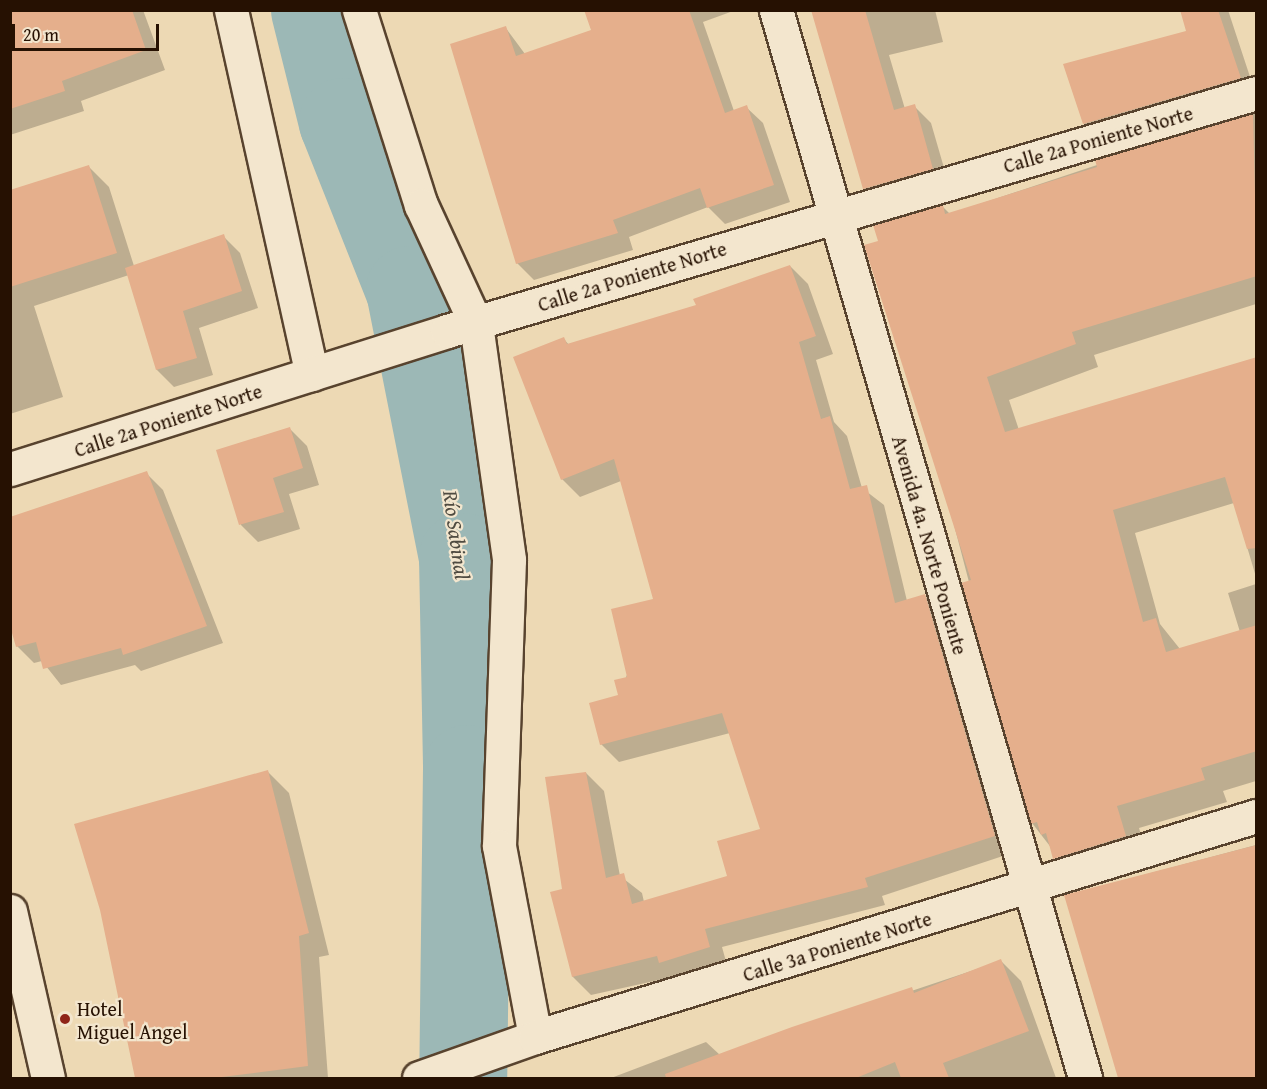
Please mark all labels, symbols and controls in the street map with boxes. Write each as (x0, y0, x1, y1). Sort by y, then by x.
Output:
scale bar (15, 12, 162, 50)
text: 20 m (23, 21, 59, 48)
street label: Calle 2a Poniente Norte (1000, 100, 1196, 178)
street label: Calle 2a Poniente Norte (535, 236, 729, 316)
street label: Calle 2a Poniente Norte (71, 378, 265, 462)
street label: Avenida 4a. Norte Poniente (887, 433, 973, 657)
water label: Río Sabinal (437, 489, 475, 581)
street label: Calle 3a Poniente Norte (740, 906, 934, 986)
place label: Hotel Miguel Angel (77, 996, 187, 1043)
marker: Hotel Miguel Angel (58, 1012, 72, 1026)

